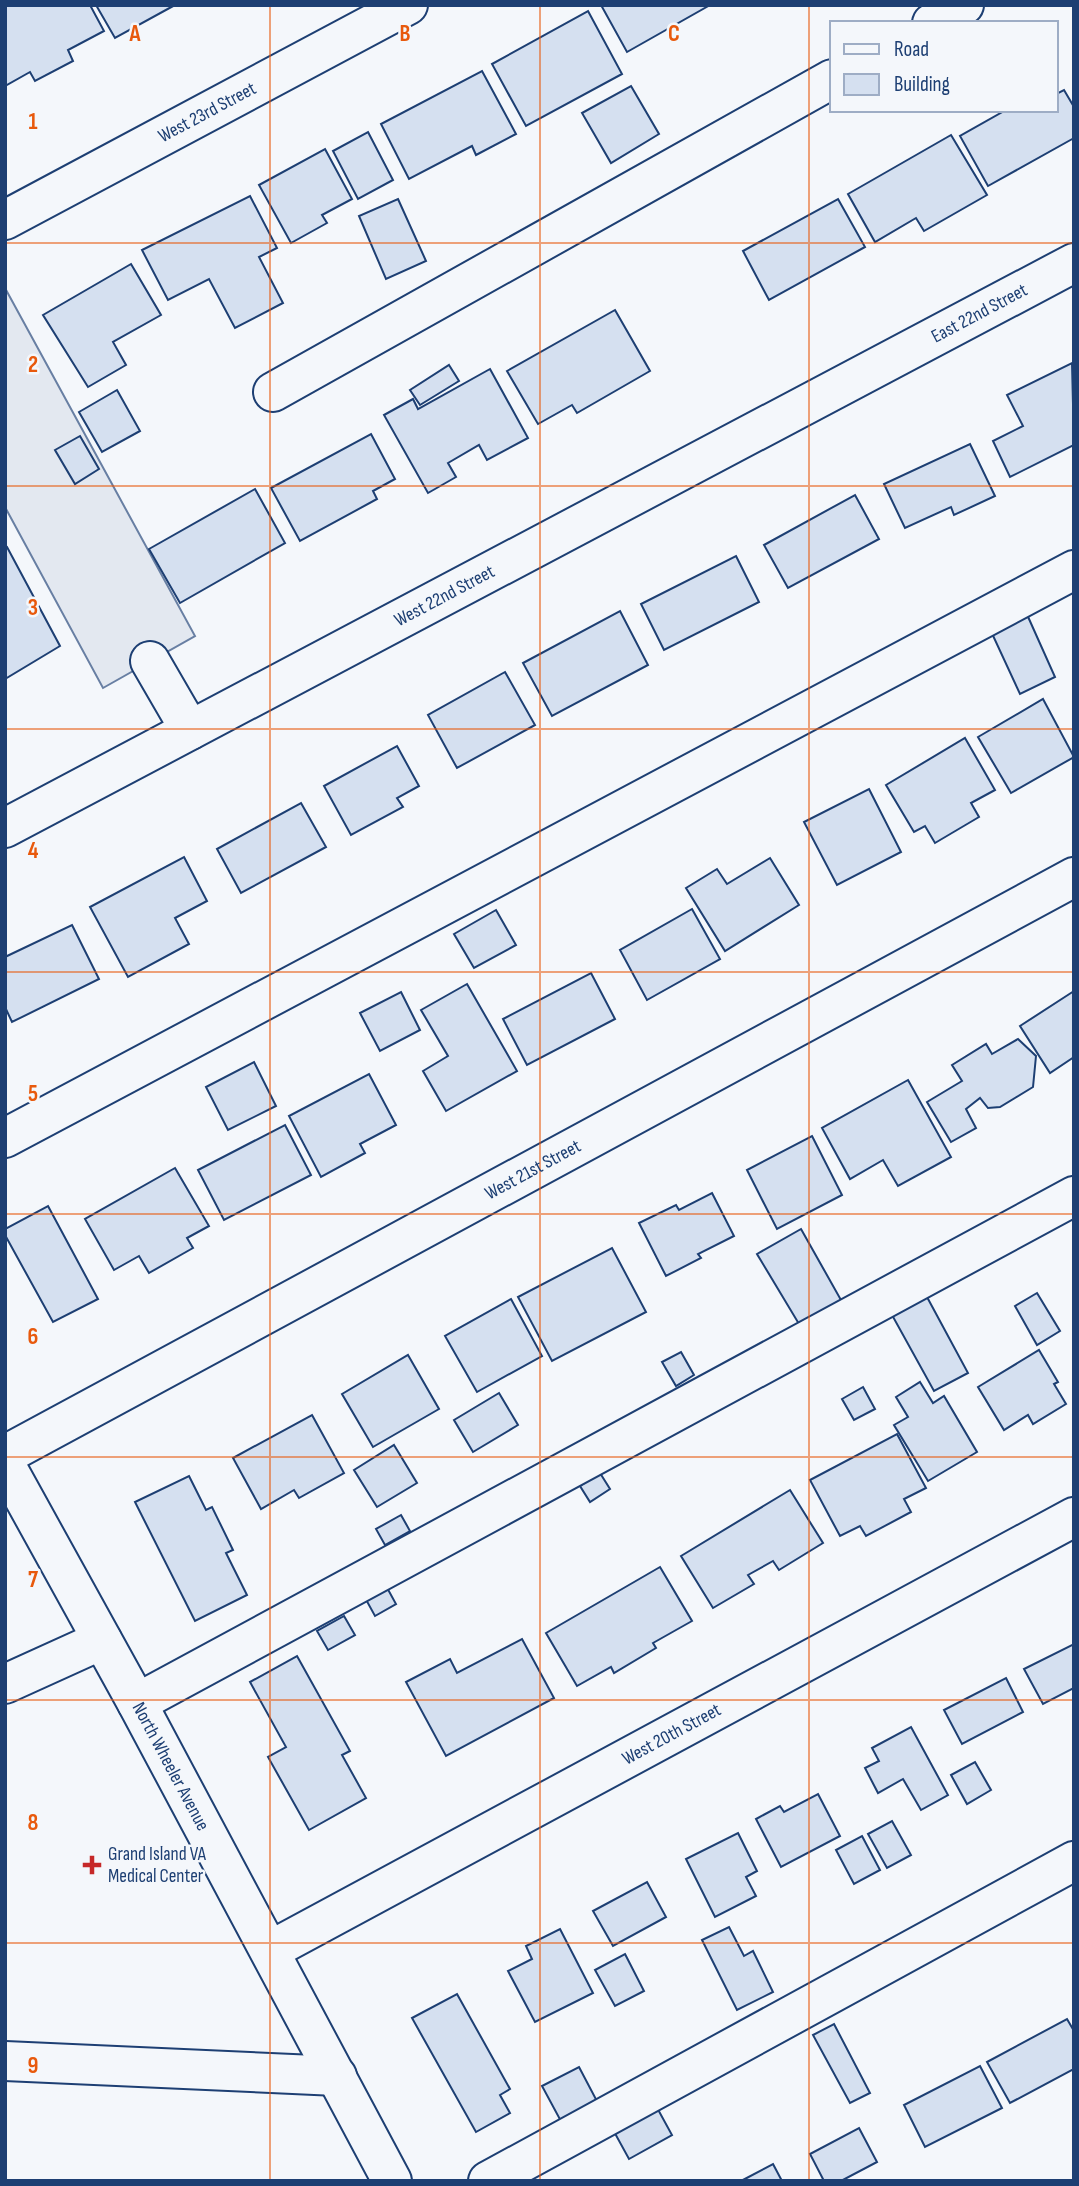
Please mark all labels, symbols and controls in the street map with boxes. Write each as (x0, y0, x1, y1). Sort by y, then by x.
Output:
text: A (129, 20, 142, 48)
text: B (400, 20, 411, 48)
text: C (668, 20, 680, 48)
legend (830, 21, 1058, 112)
text: Road (894, 37, 929, 62)
text: Building (894, 72, 950, 97)
street label: West 23rd Street (154, 77, 260, 148)
text: 1 (28, 108, 38, 136)
street label: East 22nd Street (927, 278, 1031, 348)
text: 2 (28, 351, 38, 379)
street label: West 22nd Street (390, 560, 499, 632)
text: 3 (28, 594, 38, 622)
text: 4 (28, 837, 39, 865)
text: 5 (28, 1080, 38, 1108)
street label: West 21st Street (481, 1134, 585, 1205)
text: 6 (28, 1323, 38, 1351)
text: 7 (28, 1566, 38, 1594)
street label: North Wheeler Avenue (127, 1698, 214, 1835)
street label: West 20th Street (618, 1698, 725, 1770)
text: 8 (28, 1809, 39, 1837)
place label: Grand Island VA Medical Center (108, 1843, 207, 1888)
marker: Grand Island VA Medical Center (82, 1855, 102, 1875)
text: 9 (28, 2052, 38, 2080)

